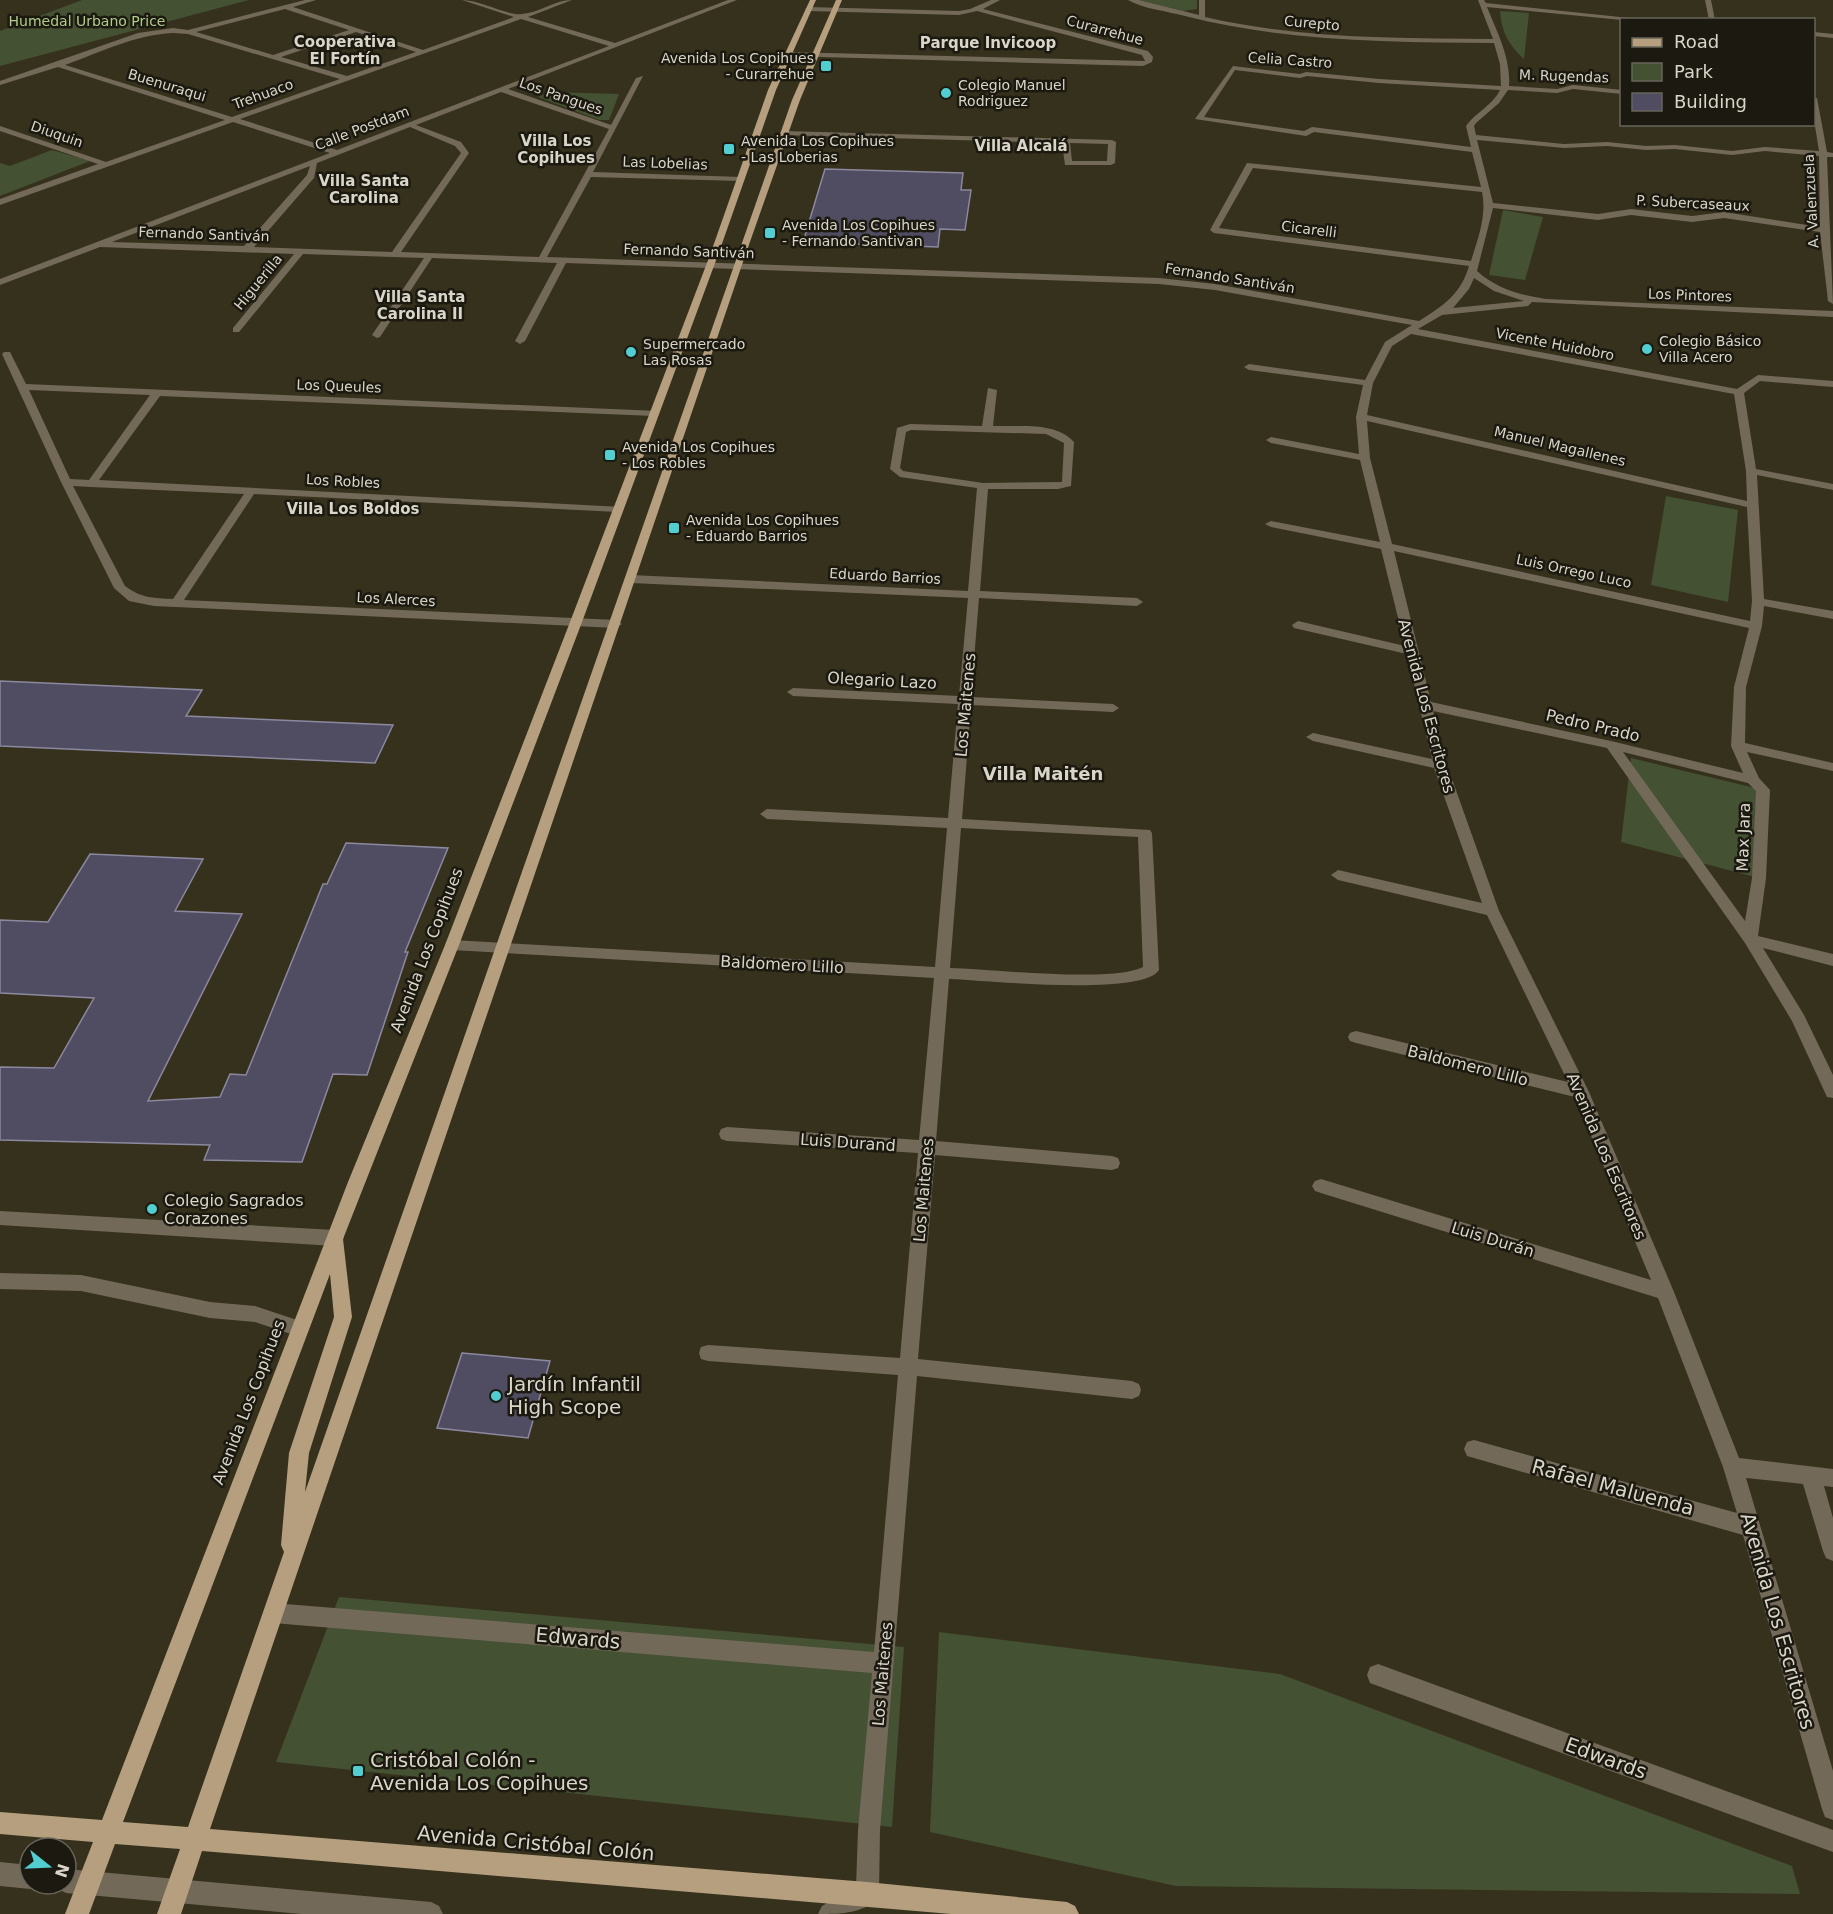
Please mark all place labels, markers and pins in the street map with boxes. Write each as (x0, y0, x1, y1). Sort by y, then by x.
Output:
place label: Avenida Los Copihues - Curarrehue (661, 50, 814, 82)
marker: Avenida Los Copihues - Curarrehue (819, 59, 833, 73)
place label: Colegio Manuel Rodriguez (958, 77, 1066, 109)
marker: Colegio Manuel Rodriguez (939, 86, 953, 100)
place label: Avenida Los Copihues - Las Loberias (741, 133, 894, 165)
marker: Avenida Los Copihues - Las Loberias (722, 142, 736, 156)
place label: Avenida Los Copihues - Fernando Santivan (782, 217, 935, 249)
marker: Avenida Los Copihues - Fernando Santivan (763, 226, 777, 240)
place label: Colegio Básico Villa Acero (1659, 333, 1761, 365)
place label: Supermercado Las Rosas (643, 336, 745, 368)
marker: Colegio Básico Villa Acero (1640, 342, 1654, 356)
marker: Supermercado Las Rosas (624, 345, 638, 359)
place label: Avenida Los Copihues - Los Robles (622, 439, 775, 471)
marker: Avenida Los Copihues - Los Robles (603, 448, 617, 462)
place label: Avenida Los Copihues - Eduardo Barrios (686, 512, 839, 544)
marker: Avenida Los Copihues - Eduardo Barrios (667, 521, 681, 535)
place label: Colegio Sagrados Corazones (164, 1191, 304, 1228)
marker: Colegio Sagrados Corazones (145, 1202, 159, 1216)
place label: Jardín Infantil High Scope (506, 1372, 641, 1419)
marker: Jardín Infantil High Scope (489, 1389, 503, 1403)
place label: Cristóbal Colón - Avenida Los Copihues (370, 1748, 589, 1795)
marker: Cristóbal Colón - Avenida Los Copihues (351, 1764, 365, 1778)

